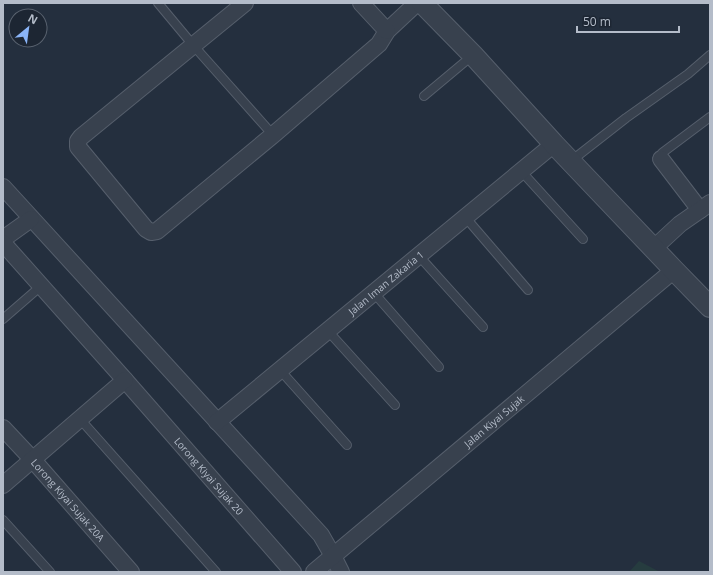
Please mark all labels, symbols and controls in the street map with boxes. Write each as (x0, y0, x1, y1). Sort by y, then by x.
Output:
north arrow (8, 8, 48, 48)
scale bar (577, 8, 679, 34)
text: N (26, 10, 41, 28)
text: 50 m (583, 13, 611, 30)
street label: Jalan Iman Zakaria 1 (344, 247, 427, 319)
street label: Jalan Kiyai Sujak (460, 391, 528, 451)
street label: Lorong Kiyai Sujak 20 (171, 434, 247, 518)
street label: Lorong Kiyai Sujak 20A (28, 456, 108, 545)

